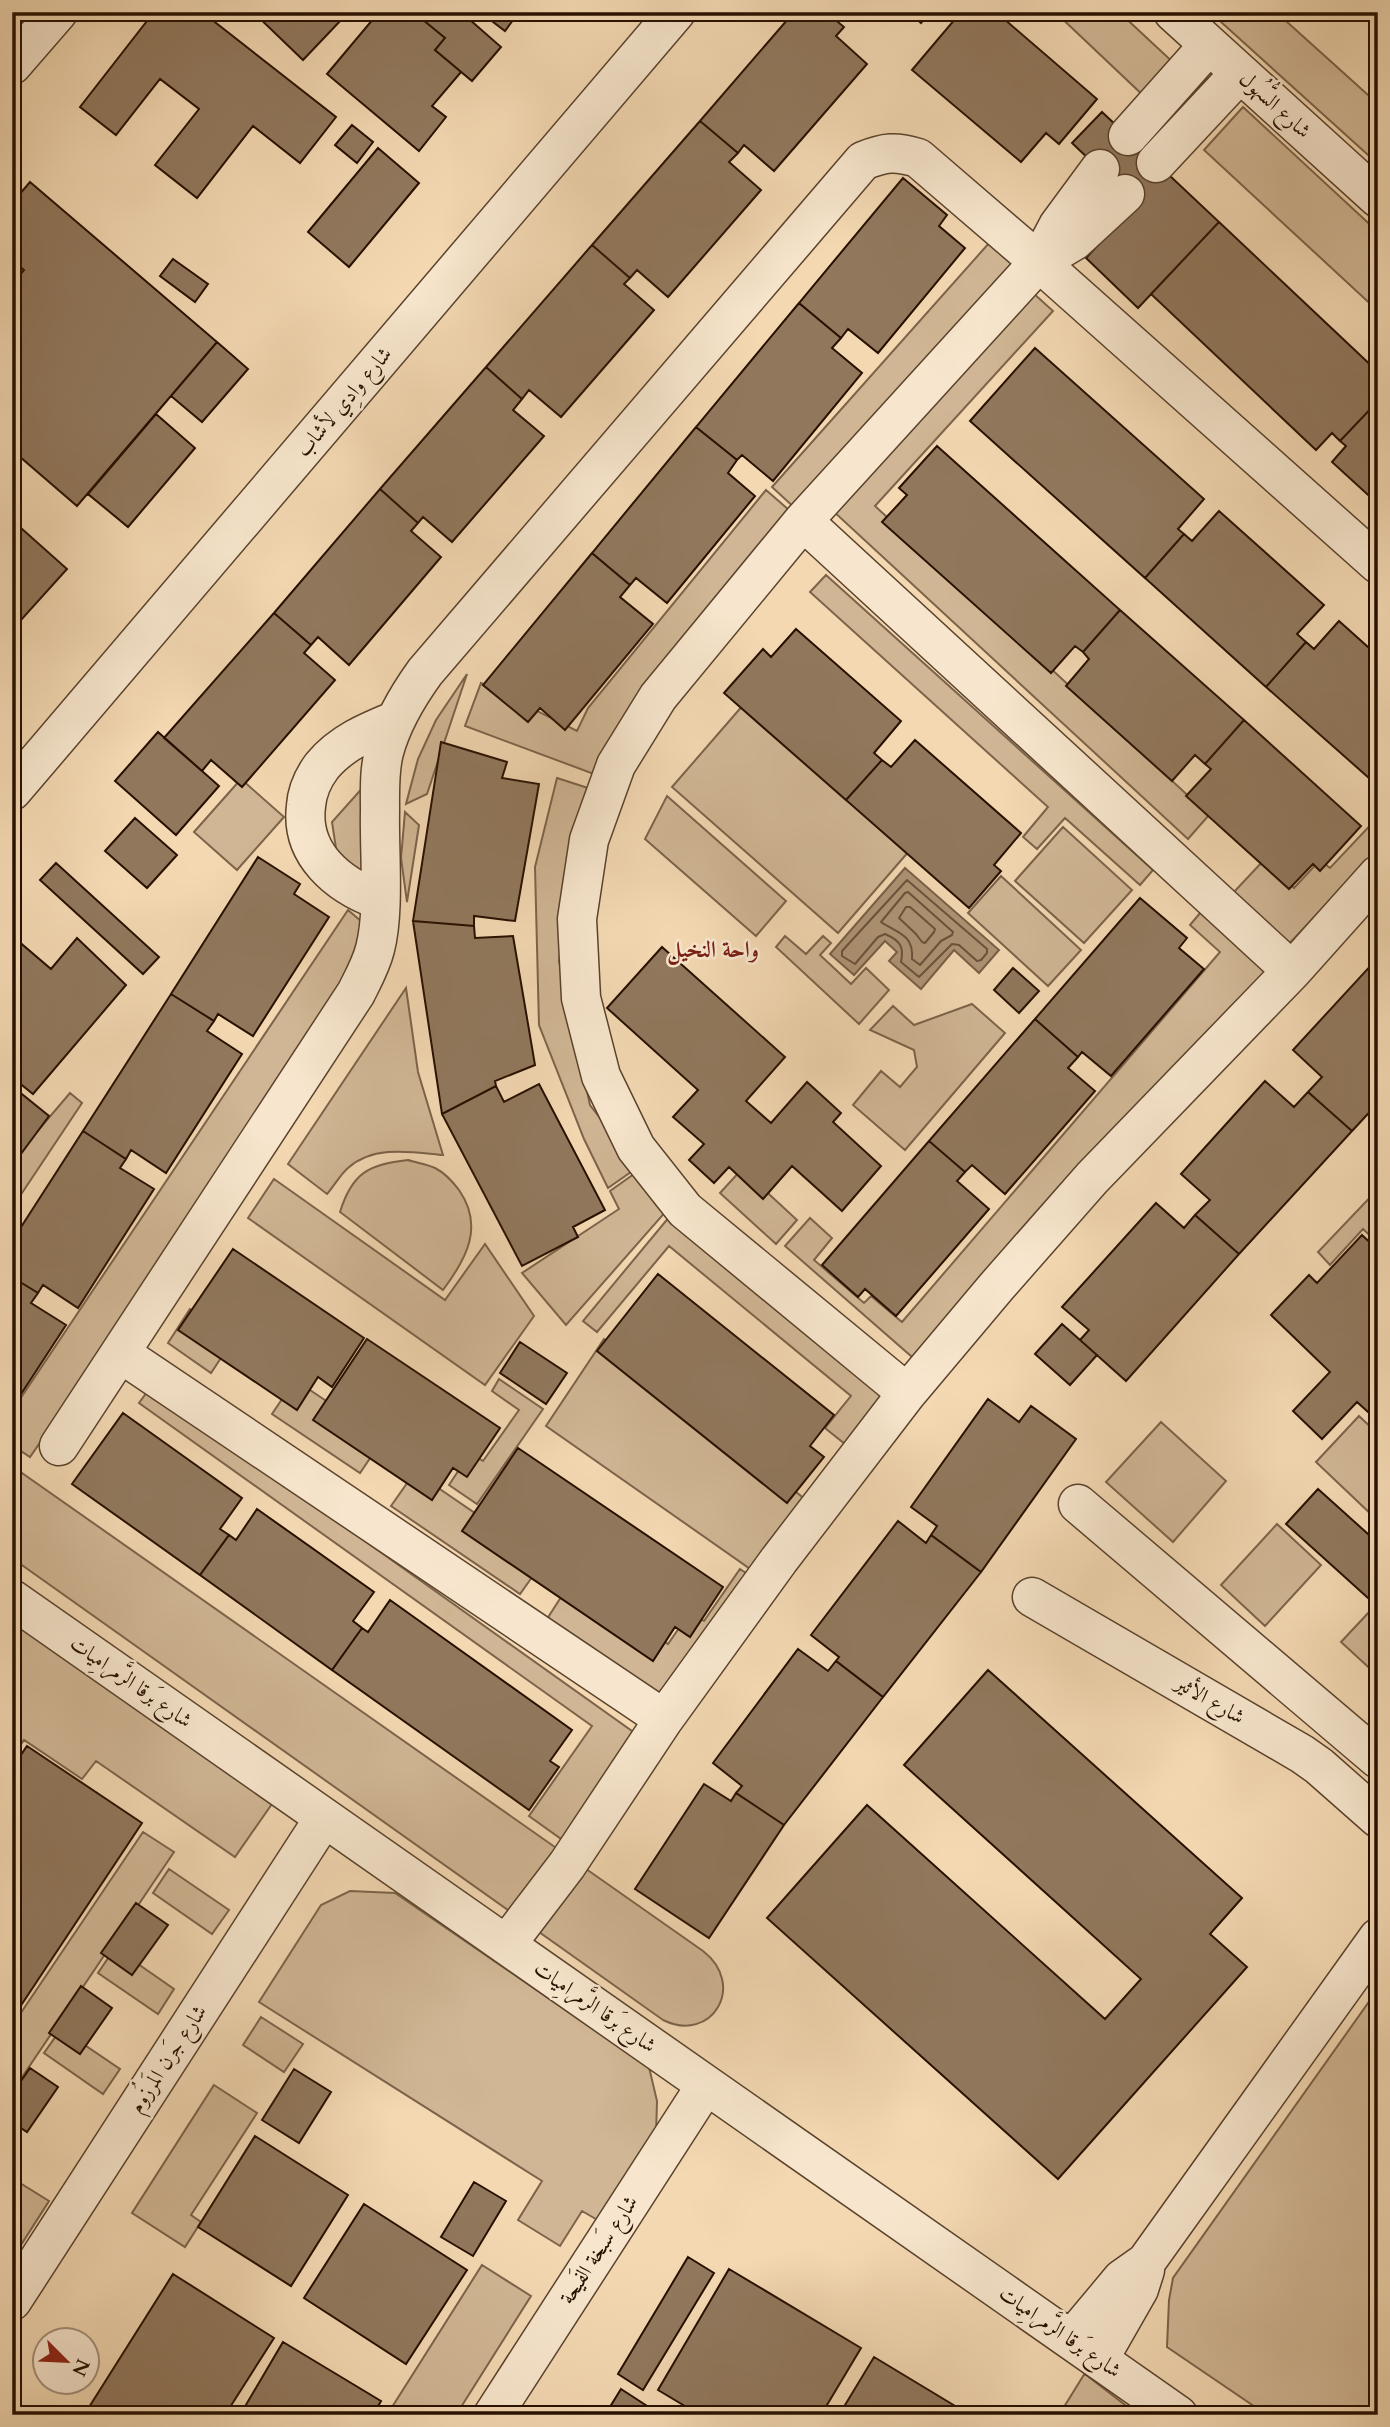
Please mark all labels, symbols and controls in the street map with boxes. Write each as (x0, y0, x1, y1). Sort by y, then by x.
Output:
street label: شارع السُّهُول (1231, 60, 1322, 147)
street label: شارع وادِي لأشاب (288, 340, 401, 465)
district label: واحة النخيل (667, 934, 759, 966)
street label: شارع بَرقا الرَّمرامِيات (62, 1626, 200, 1737)
street label: شارع الأثير (1167, 1667, 1251, 1734)
street label: شارع بَرقا الرَّمرامِيات (526, 1951, 664, 2062)
street label: شارع جَرن المَرزُوم (119, 1997, 216, 2120)
street label: شارع سَبخة الفَيحة (552, 2189, 648, 2312)
street label: شارع بَرقا الرَّمرامِيات (991, 2276, 1129, 2387)
north arrow (32, 2326, 102, 2396)
text: N (65, 2355, 96, 2381)

